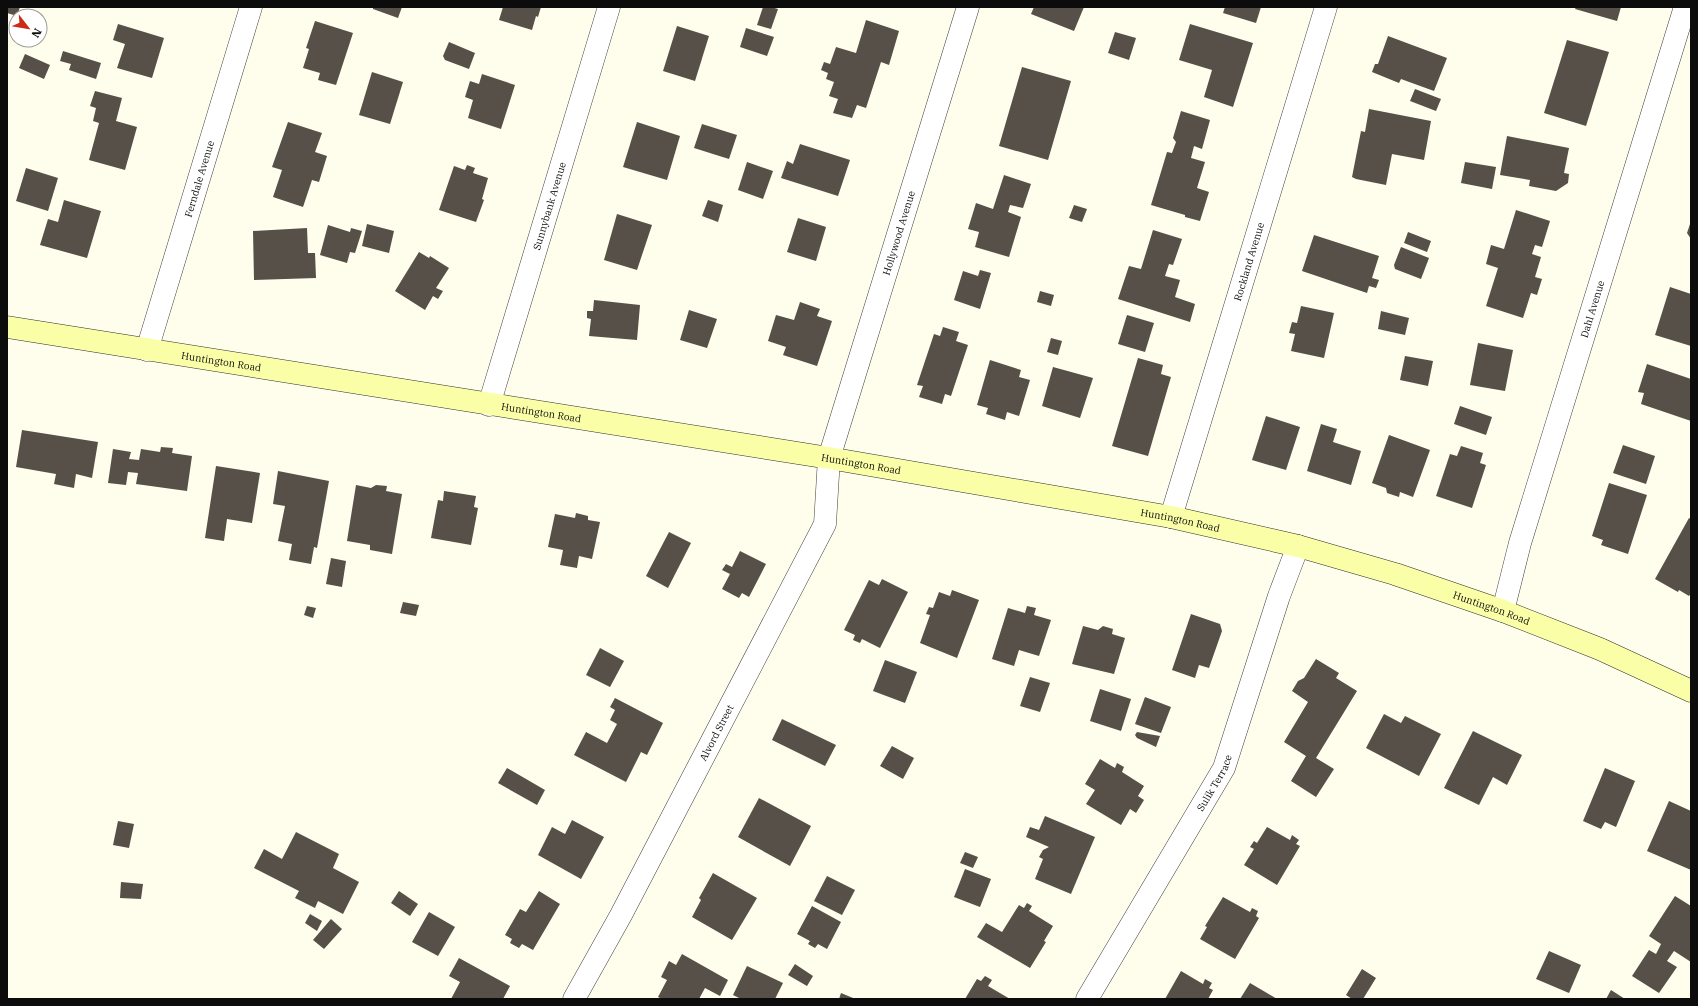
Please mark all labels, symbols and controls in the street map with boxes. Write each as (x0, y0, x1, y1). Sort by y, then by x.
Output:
north arrow (8, 8, 48, 48)
text: N (28, 26, 45, 41)
street label: Ferndale Avenue (182, 139, 217, 219)
street label: Sunnybank Avenue (530, 160, 569, 252)
street label: Hollywood Avenue (880, 189, 918, 277)
street label: Rockland Avenue (1231, 221, 1267, 303)
street label: Dahl Avenue (1578, 279, 1607, 339)
street label: Huntington Road (180, 349, 262, 374)
street label: Huntington Road (500, 400, 582, 425)
street label: Huntington Road (820, 451, 902, 477)
street label: Huntington Road (1139, 506, 1221, 535)
street label: Huntington Road (1451, 588, 1532, 628)
street label: Alvord Street (697, 702, 737, 763)
street label: Sulik Terrace (1194, 753, 1235, 814)

